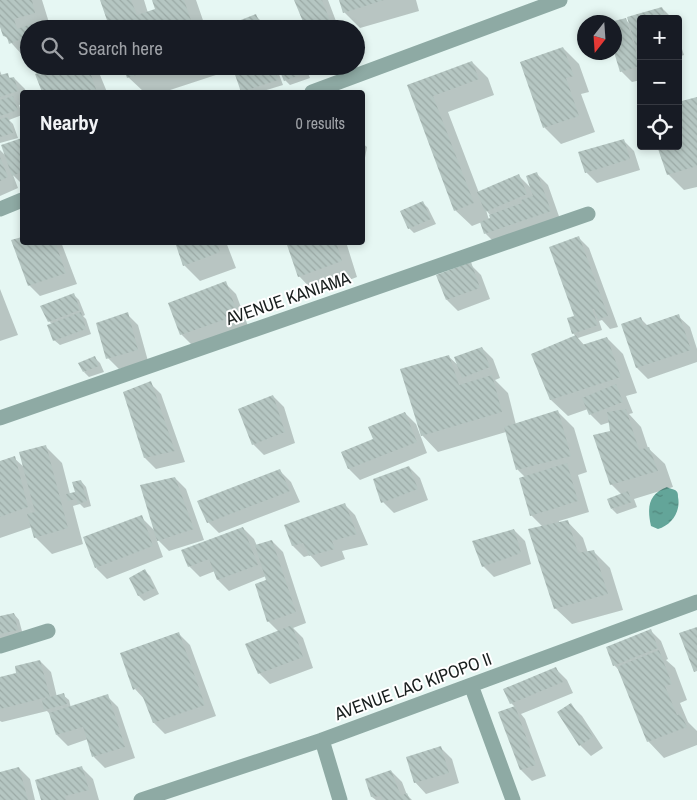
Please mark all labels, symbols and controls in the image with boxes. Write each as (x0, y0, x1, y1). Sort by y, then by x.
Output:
north arrow (577, 15, 622, 60)
map controls (637, 15, 682, 150)
button: + (637, 15, 682, 60)
search box (20, 20, 365, 75)
icon: search (38, 34, 66, 62)
text: Search here (78, 35, 163, 61)
button: − (637, 60, 682, 105)
button: locate (637, 105, 682, 150)
text: Nearby (40, 108, 98, 137)
text: 0 results (295, 112, 345, 134)
street label: AVENUE KANIAMA (221, 265, 354, 331)
street label: AVENUE LAC KIPOPO II (330, 646, 495, 726)

